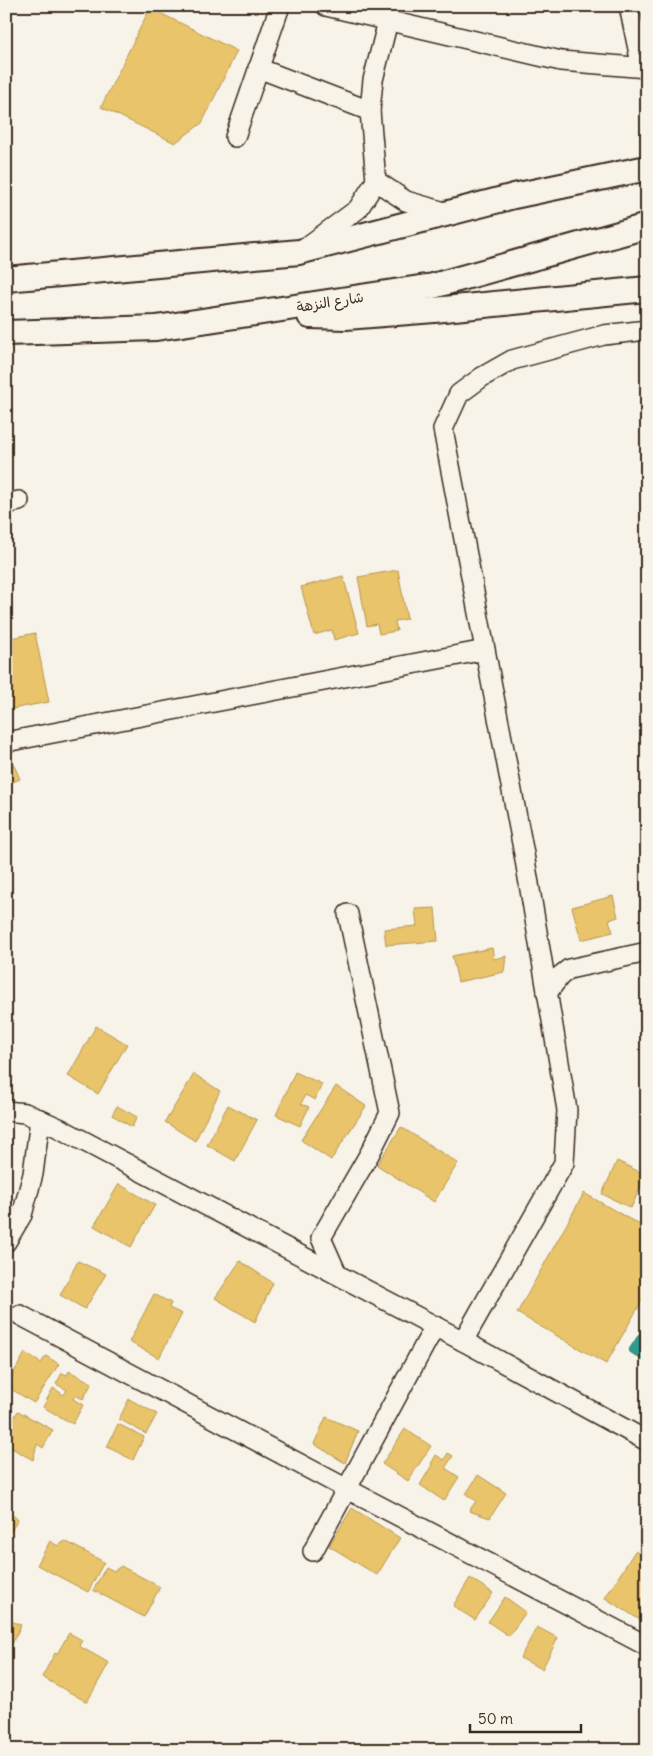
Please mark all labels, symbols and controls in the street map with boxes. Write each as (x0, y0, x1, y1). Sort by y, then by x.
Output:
street label: شارع النزهة (295, 288, 365, 317)
scale bar (470, 1701, 582, 1733)
text: 50 m (478, 1709, 513, 1728)

